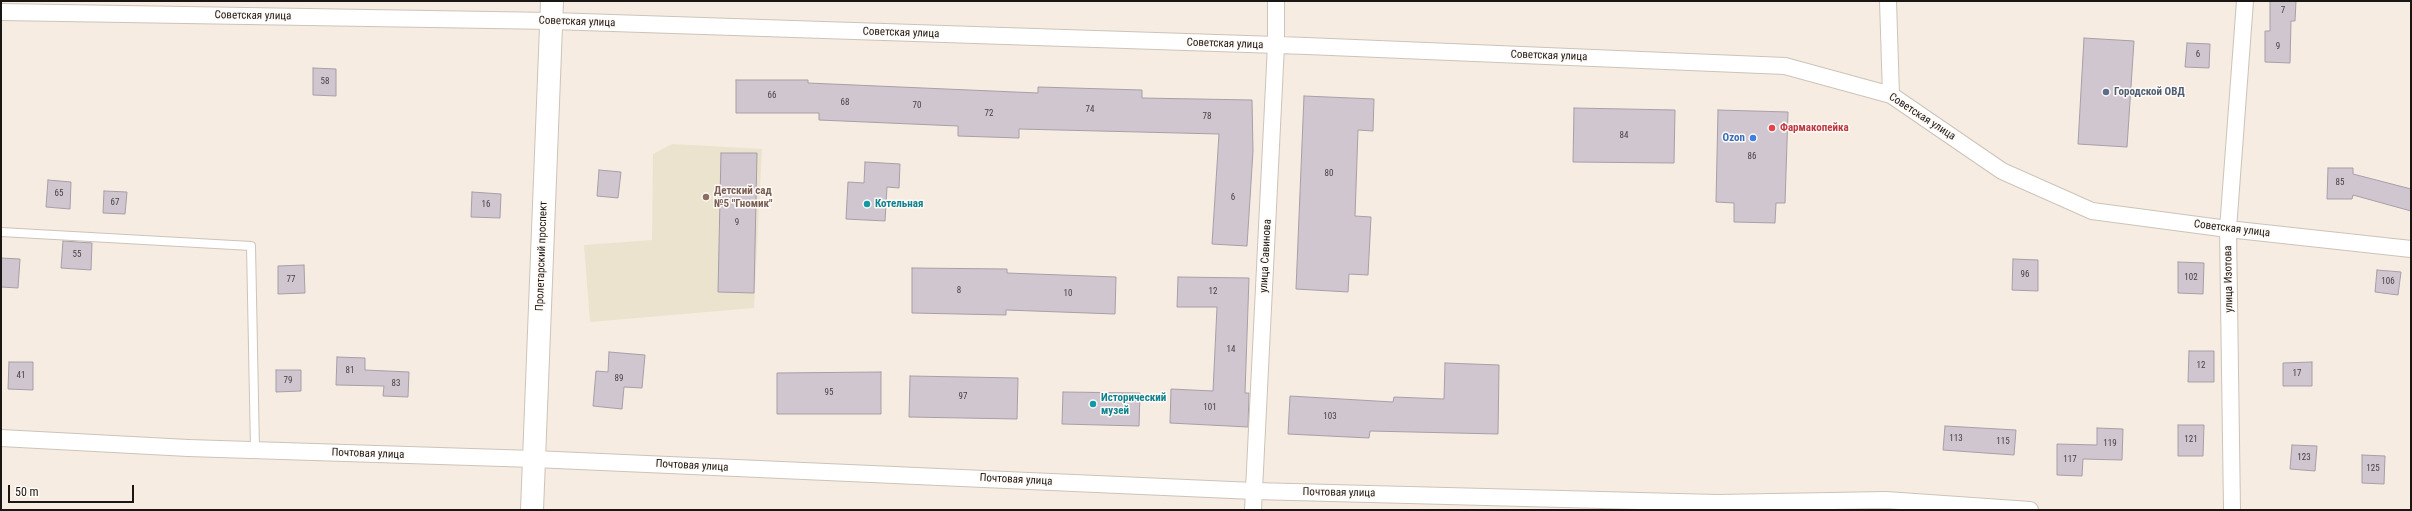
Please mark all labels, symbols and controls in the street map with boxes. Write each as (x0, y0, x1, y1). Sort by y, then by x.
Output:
house number: 7 (2281, 6, 2285, 16)
street label: Советская улица (215, 9, 291, 23)
street label: Советская улица (538, 14, 616, 30)
street label: Советская улица (862, 25, 940, 41)
street label: Советская улица (1186, 36, 1264, 52)
house number: 9 (2276, 42, 2280, 52)
street label: Советская улица (1510, 48, 1588, 64)
house number: 6 (2196, 50, 2200, 60)
house number: 58 (321, 77, 329, 87)
place label: Городской ОВД (2114, 85, 2185, 99)
marker: Городской ОВД (2101, 87, 2111, 97)
house number: 66 (768, 91, 776, 101)
street label: Советская улица (1886, 91, 1958, 143)
house number: 68 (841, 98, 849, 108)
house number: 70 (913, 101, 921, 111)
house number: 74 (1086, 105, 1094, 115)
house number: 72 (985, 109, 993, 119)
house number: 78 (1203, 112, 1211, 122)
place label: Фармакопейка (1780, 121, 1849, 135)
marker: Фармакопейка (1767, 123, 1777, 133)
house number: 84 (1620, 131, 1628, 141)
place label: Ozon (1723, 131, 1745, 145)
marker: Ozon (1748, 133, 1758, 143)
house number: 86 (1748, 152, 1756, 162)
house number: 80 (1325, 169, 1333, 179)
house number: 85 (2336, 178, 2344, 188)
place label: Детский сад №5 "Гномик" (714, 184, 773, 210)
house number: 65 (55, 189, 63, 199)
marker: Детский сад №5 "Гномик" (701, 192, 711, 202)
house number: 6 (1231, 193, 1235, 203)
place label: Котельная (875, 197, 923, 211)
house number: 67 (111, 198, 119, 208)
marker: Котельная (862, 199, 872, 209)
house number: 16 (482, 200, 490, 210)
street label: Пролетарский проспект (533, 201, 551, 311)
house number: 9 (735, 218, 739, 228)
street label: Советская улица (2193, 218, 2271, 240)
street label: улица Савинова (1257, 219, 1275, 293)
street label: улица Изотова (2222, 245, 2236, 313)
house number: 55 (73, 250, 81, 260)
house number: 96 (2021, 270, 2029, 280)
house number: 102 (2184, 273, 2198, 283)
house number: 77 (287, 275, 295, 285)
house number: 106 (2381, 277, 2395, 287)
house number: 8 (957, 286, 961, 296)
house number: 12 (1209, 287, 1217, 297)
house number: 10 (1064, 289, 1072, 299)
house number: 14 (1227, 345, 1235, 355)
house number: 12 (2197, 361, 2205, 371)
house number: 81 (346, 366, 354, 376)
house number: 17 (2293, 369, 2301, 379)
house number: 41 (17, 371, 25, 381)
house number: 89 (615, 374, 623, 384)
house number: 79 (284, 376, 292, 386)
house number: 83 (392, 379, 400, 389)
house number: 95 (825, 388, 833, 398)
place label: Исторический музей (1101, 391, 1166, 417)
house number: 97 (959, 392, 967, 402)
marker: Исторический музей (1088, 399, 1098, 409)
house number: 101 (1203, 403, 1217, 413)
house number: 103 (1323, 412, 1337, 422)
house number: 113 (1949, 434, 1963, 444)
house number: 121 (2184, 435, 2198, 445)
house number: 115 (1996, 437, 2010, 447)
house number: 119 (2103, 439, 2117, 449)
street label: Почтовая улица (331, 446, 405, 462)
house number: 123 (2297, 453, 2311, 463)
house number: 117 (2063, 455, 2077, 465)
street label: Почтовая улица (655, 458, 729, 474)
house number: 125 (2366, 464, 2380, 474)
street label: Почтовая улица (979, 472, 1053, 488)
scale bar (10, 477, 136, 503)
text: 50 m (15, 485, 39, 499)
street label: Почтовая улица (1302, 486, 1376, 500)

